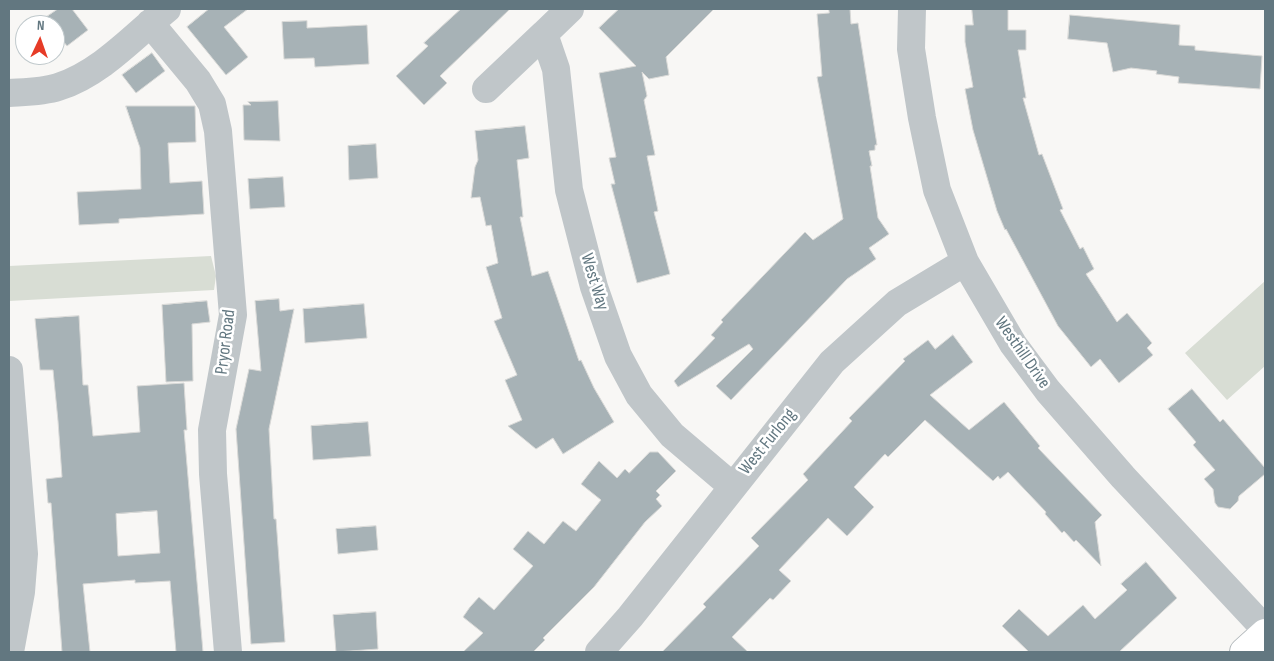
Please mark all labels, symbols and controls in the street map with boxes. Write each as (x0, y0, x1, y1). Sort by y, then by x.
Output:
north arrow (15, 15, 65, 65)
text: N (37, 17, 45, 34)
street label: West Way (575, 251, 613, 313)
street label: Pryor Road (211, 308, 241, 376)
street label: Westhill Drive (989, 313, 1055, 393)
street label: West Furlong (735, 405, 801, 479)

